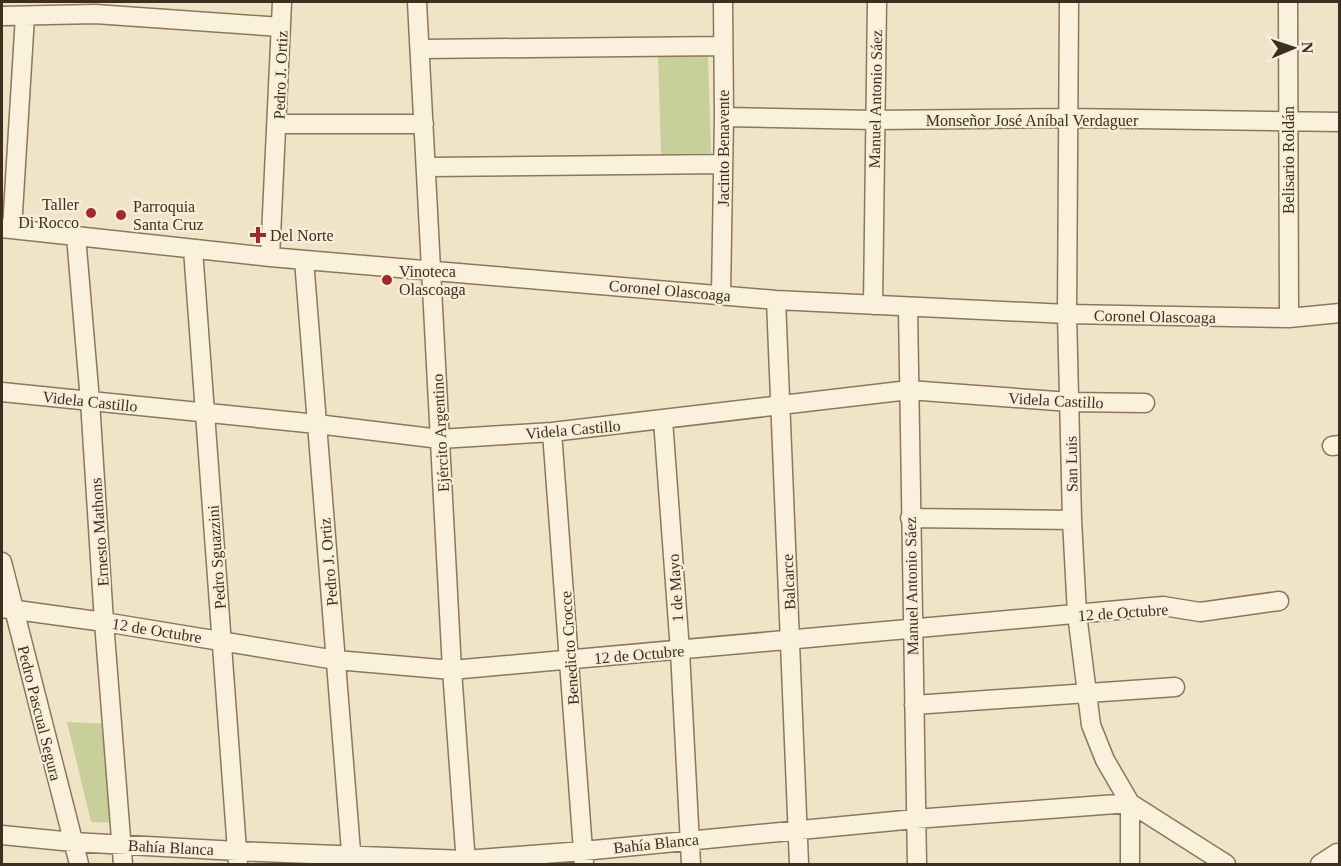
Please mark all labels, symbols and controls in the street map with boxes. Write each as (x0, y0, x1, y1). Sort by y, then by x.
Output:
north arrow (1263, 18, 1323, 78)
street label: Manuel Antonio Sáez (866, 30, 885, 168)
street label: Pedro J. Ortiz (270, 31, 291, 120)
text: N (1299, 41, 1316, 54)
street label: Jacinto Benavente (715, 90, 732, 206)
street label: Belisario Roldán (1280, 106, 1297, 214)
street label: Monseñor José Aníbal Verdaguer (926, 112, 1139, 130)
place label: Taller Di Rocco (18, 196, 80, 231)
place label: Parroquia Santa Cruz (133, 198, 204, 233)
marker: Taller Di Rocco (84, 206, 98, 220)
marker: Parroquia Santa Cruz (114, 208, 128, 222)
place label: Del Norte (270, 227, 334, 244)
marker: Del Norte (251, 228, 265, 242)
place label: Vinoteca Olascoaga (399, 263, 466, 299)
marker: Vinoteca Olascoaga (380, 273, 394, 287)
street label: Coronel Olascoaga (608, 277, 732, 305)
street label: Coronel Olascoaga (1094, 307, 1216, 327)
street label: Ejército Argentino (429, 373, 453, 493)
street label: Videla Castillo (42, 388, 138, 415)
street label: Videla Castillo (1008, 390, 1104, 411)
street label: Videla Castillo (525, 417, 621, 442)
street label: San Luis (1063, 436, 1080, 492)
street label: Ernesto Mathons (87, 477, 112, 587)
street label: Pedro Sguazzini (204, 504, 230, 610)
street label: Pedro J. Ortiz (316, 517, 341, 607)
street label: Manuel Antonio Sáez (902, 517, 921, 655)
street label: 1 de Mayo (665, 553, 687, 623)
street label: Balcarce (779, 554, 798, 610)
street label: Benedicto Crocce (557, 590, 582, 706)
street label: 12 de Octubre (1077, 601, 1169, 624)
street label: 12 de Octubre (111, 615, 203, 646)
street label: 12 de Octubre (593, 642, 685, 667)
street label: Pedro Pascual Segura (14, 644, 65, 783)
street label: Bahía Blanca (613, 831, 700, 856)
street label: Bahía Blanca (128, 837, 214, 858)

